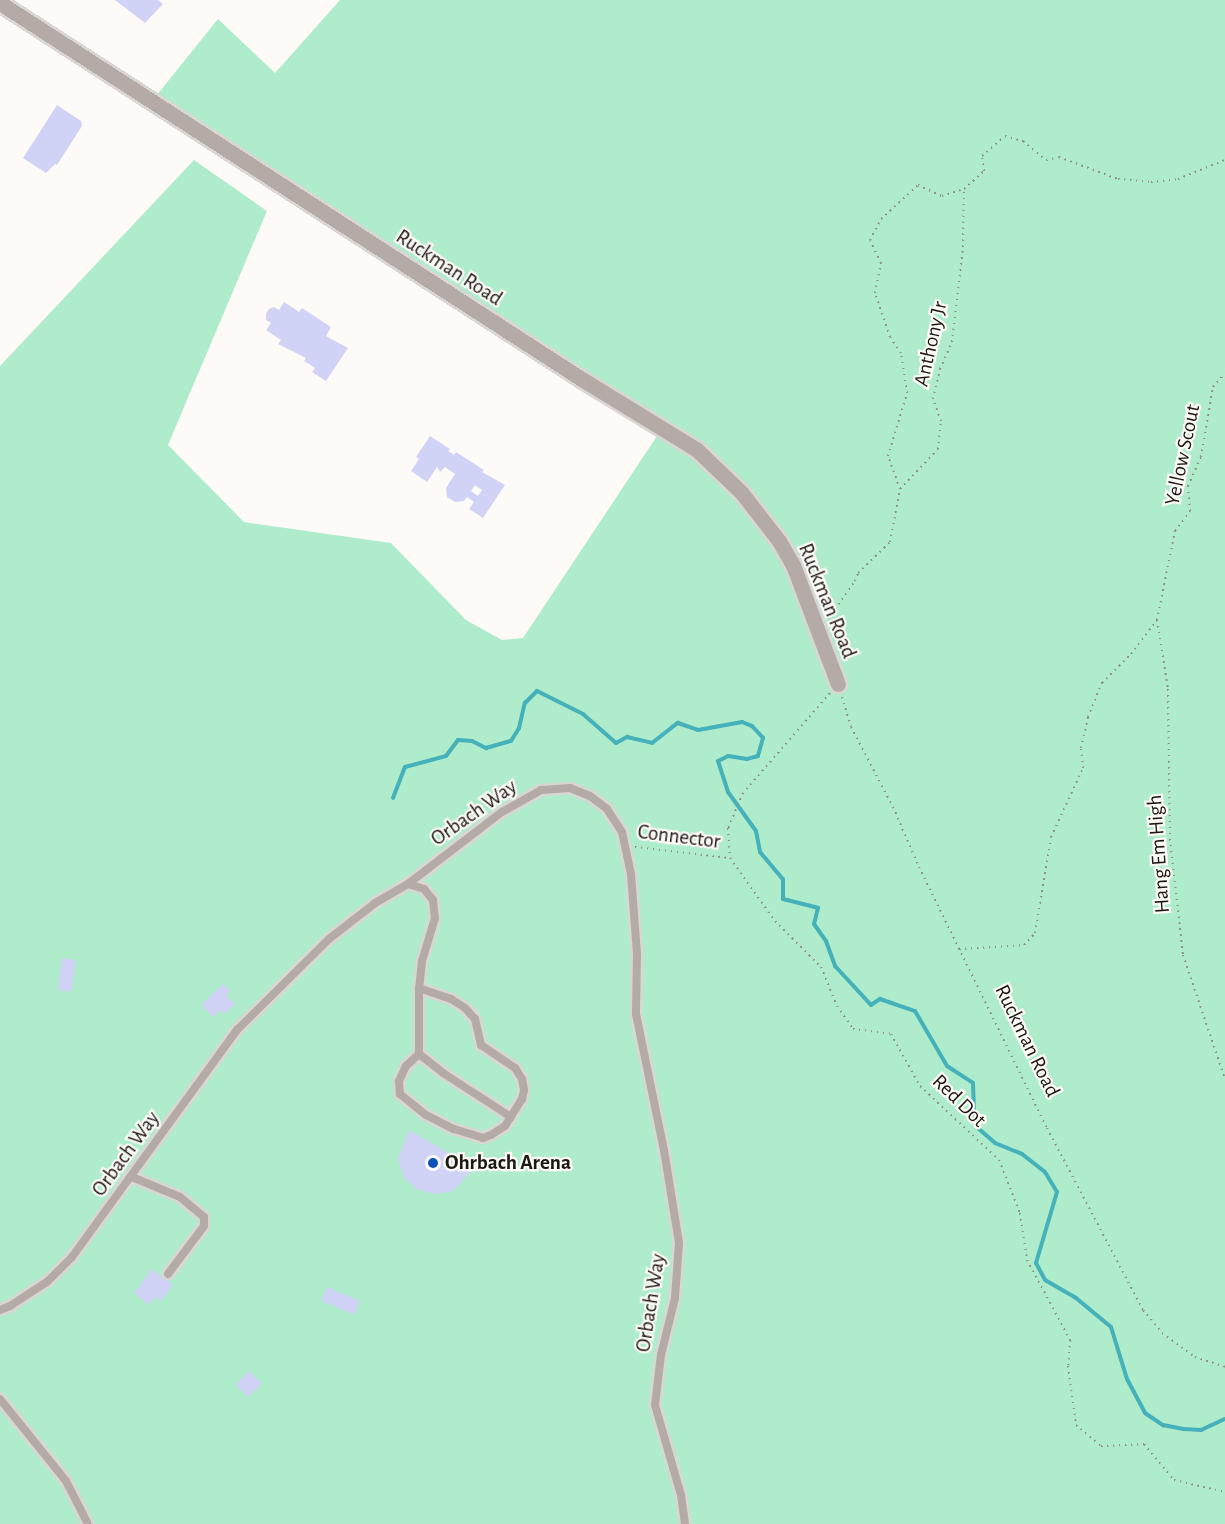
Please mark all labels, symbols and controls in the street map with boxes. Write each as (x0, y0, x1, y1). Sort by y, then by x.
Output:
street label: Ruckman Road (391, 224, 507, 312)
street label: Anthony Jr (909, 299, 953, 389)
street label: Yellow Scout (1160, 402, 1206, 508)
street label: Ruckman Road (792, 540, 862, 662)
street label: Orbach Way (426, 774, 522, 852)
street label: Hang Em High (1142, 794, 1176, 914)
street label: Connector (636, 819, 722, 855)
street label: Ruckman Road (989, 981, 1065, 1101)
street label: Red Dot (927, 1069, 991, 1133)
street label: Orbach Way (87, 1107, 165, 1201)
place label: Ohrbach Arena (445, 1150, 571, 1176)
marker: Ohrbach Arena (426, 1156, 440, 1170)
street label: Orbach Way (631, 1252, 671, 1354)

